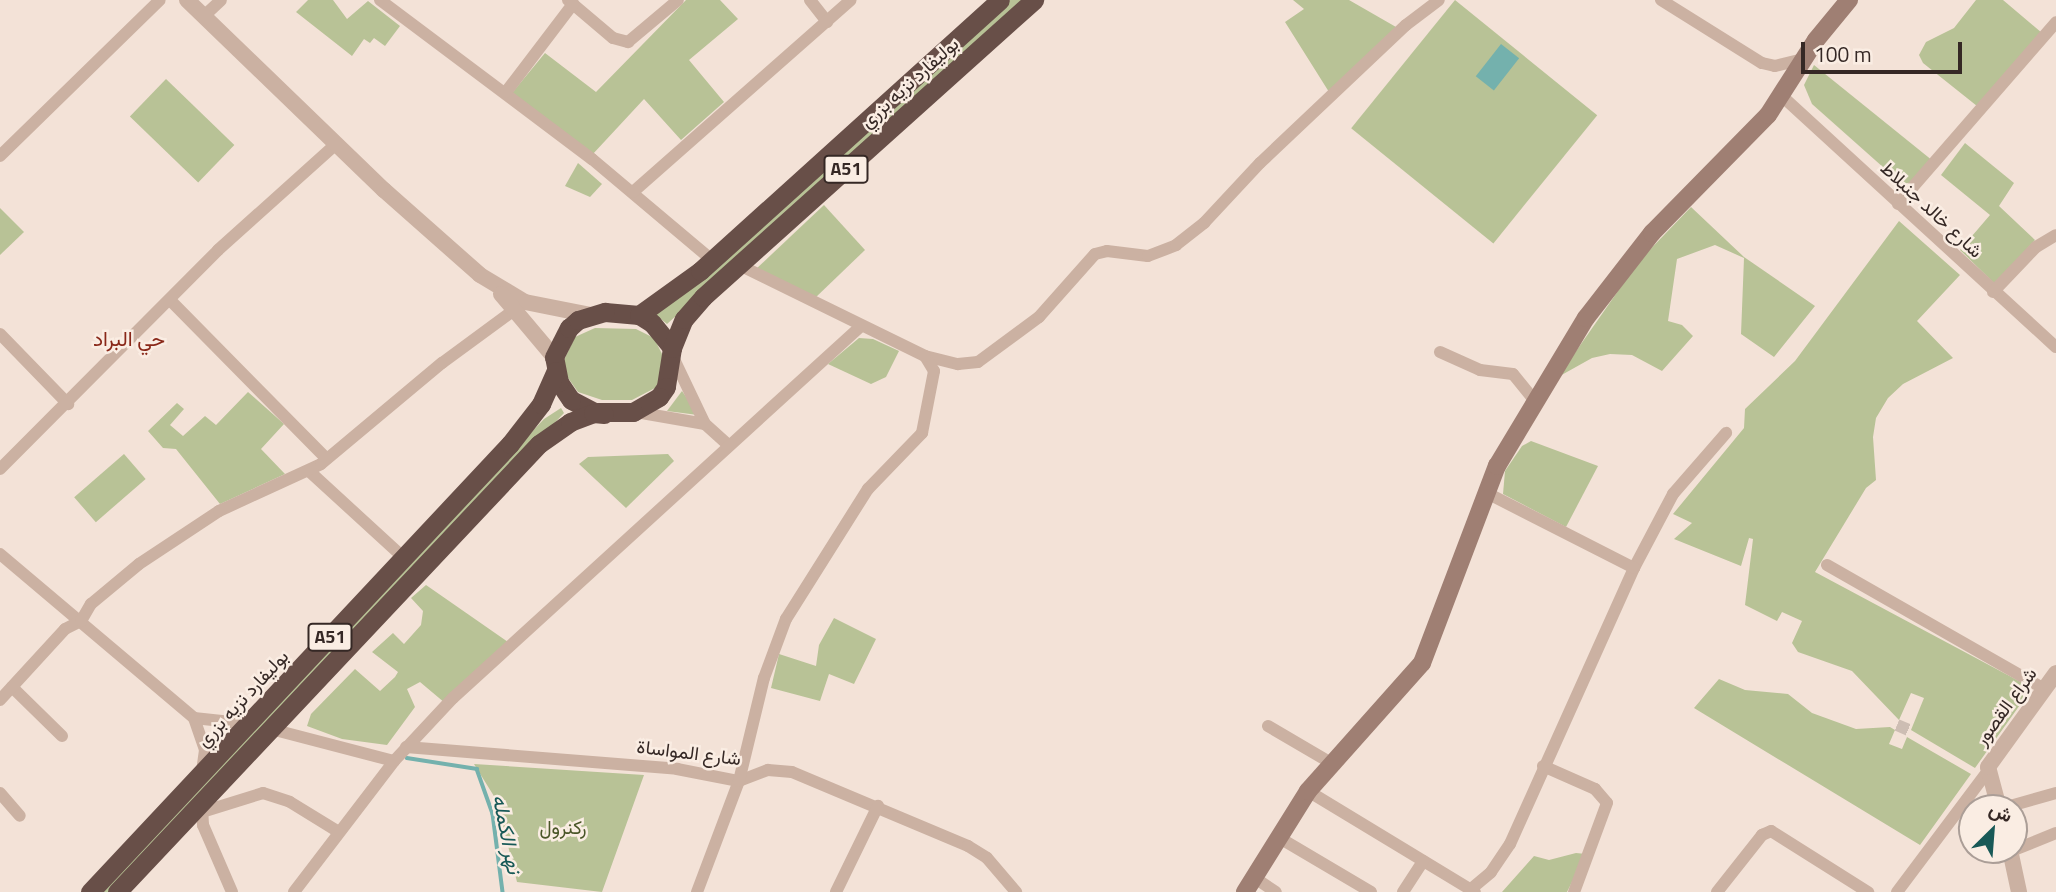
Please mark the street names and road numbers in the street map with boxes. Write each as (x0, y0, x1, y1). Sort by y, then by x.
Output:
street label: بوليفارد نزيه بزري (855, 32, 963, 132)
road number: A51 (823, 154, 869, 184)
street label: شارع خالد جنبلاط (1876, 156, 1988, 262)
road number: A51 (307, 622, 353, 652)
street label: بوليفارد نزيه بزري (191, 645, 293, 751)
street label: شراع القصور (1969, 662, 2041, 750)
street label: شارع المواساة (636, 734, 742, 770)

